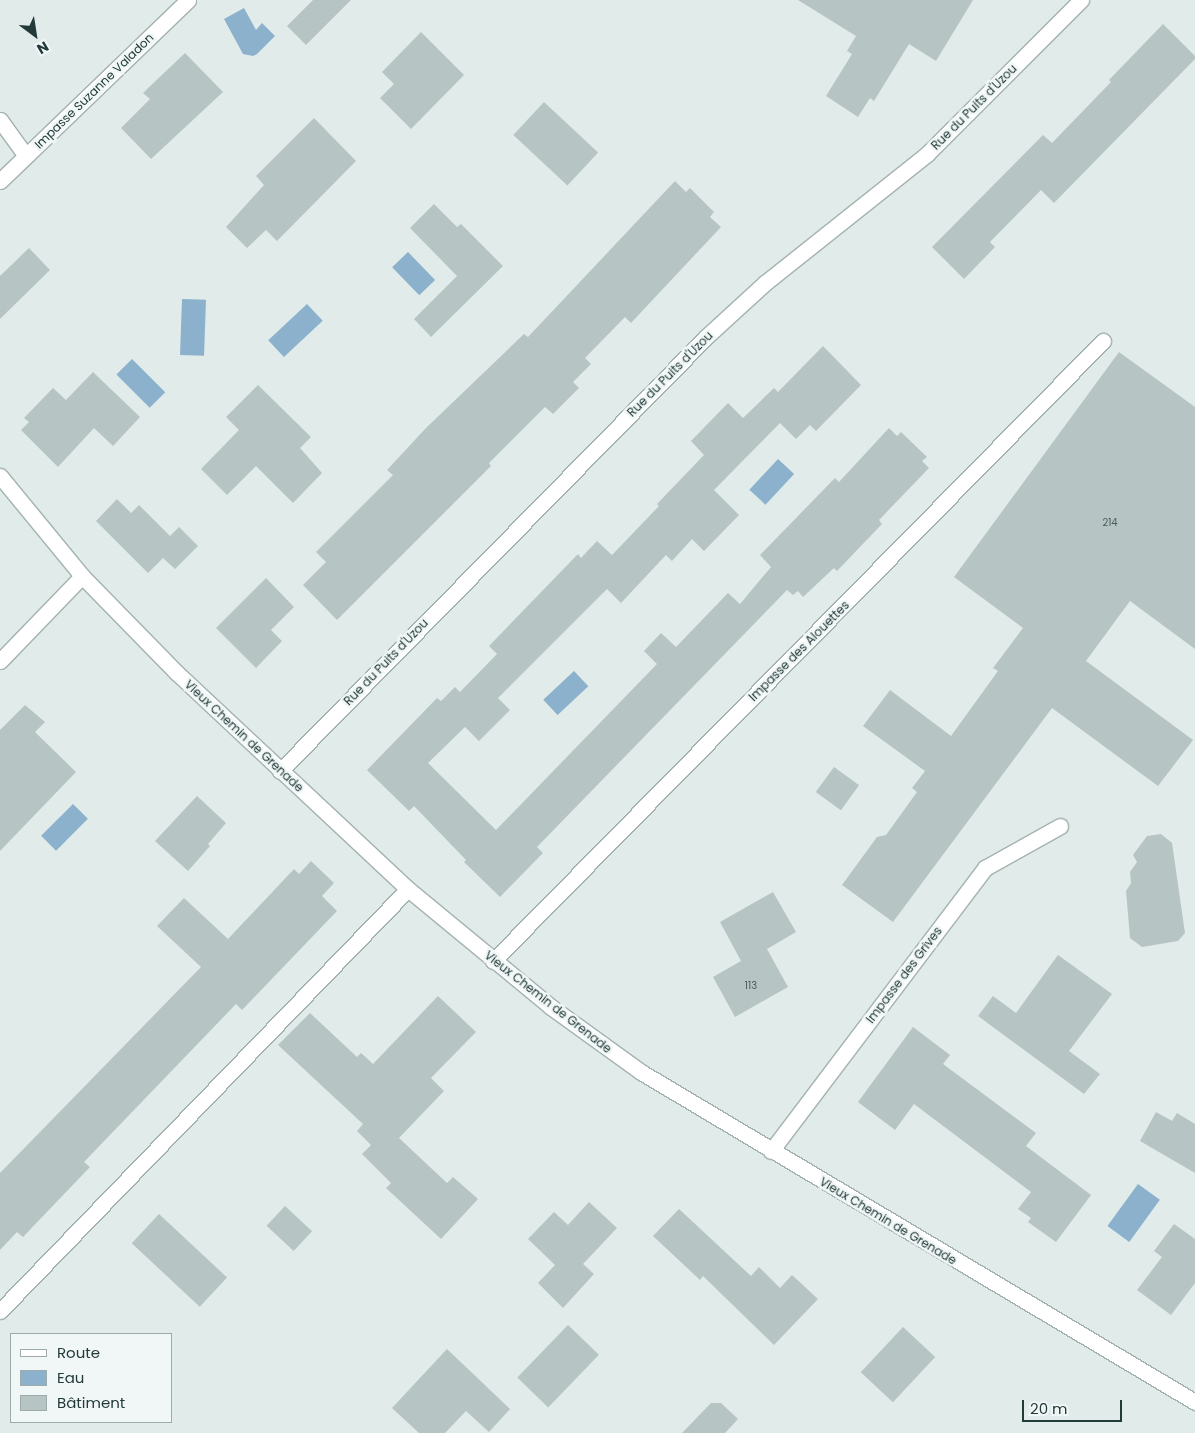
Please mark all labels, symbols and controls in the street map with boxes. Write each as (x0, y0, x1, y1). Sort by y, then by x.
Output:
north arrow (10, 10, 60, 60)
street label: Impasse Suzanne Valadon (32, 30, 156, 152)
text: N (33, 37, 52, 59)
street label: Rue du Puits d'Uzou (928, 61, 1020, 153)
street label: Rue du Puits d'Uzou (624, 328, 716, 420)
house number: 214 (1102, 517, 1118, 529)
street label: Impasse des Alouettes (746, 598, 852, 704)
street label: Rue du Puits d'Uzou (341, 616, 431, 708)
street label: Vieux Chemin de Grenade (182, 677, 306, 795)
street label: Impasse des Grives (863, 924, 945, 1026)
street label: Vieux Chemin de Grenade (482, 948, 614, 1056)
house number: 113 (745, 980, 757, 992)
street label: Vieux Chemin de Grenade (817, 1174, 959, 1268)
legend (10, 1333, 172, 1423)
text: Route (57, 1342, 100, 1363)
text: Eau (57, 1367, 84, 1388)
scale bar (1025, 1390, 1125, 1422)
text: Bâtiment (57, 1392, 125, 1413)
text: 20 m (1030, 1398, 1068, 1419)

